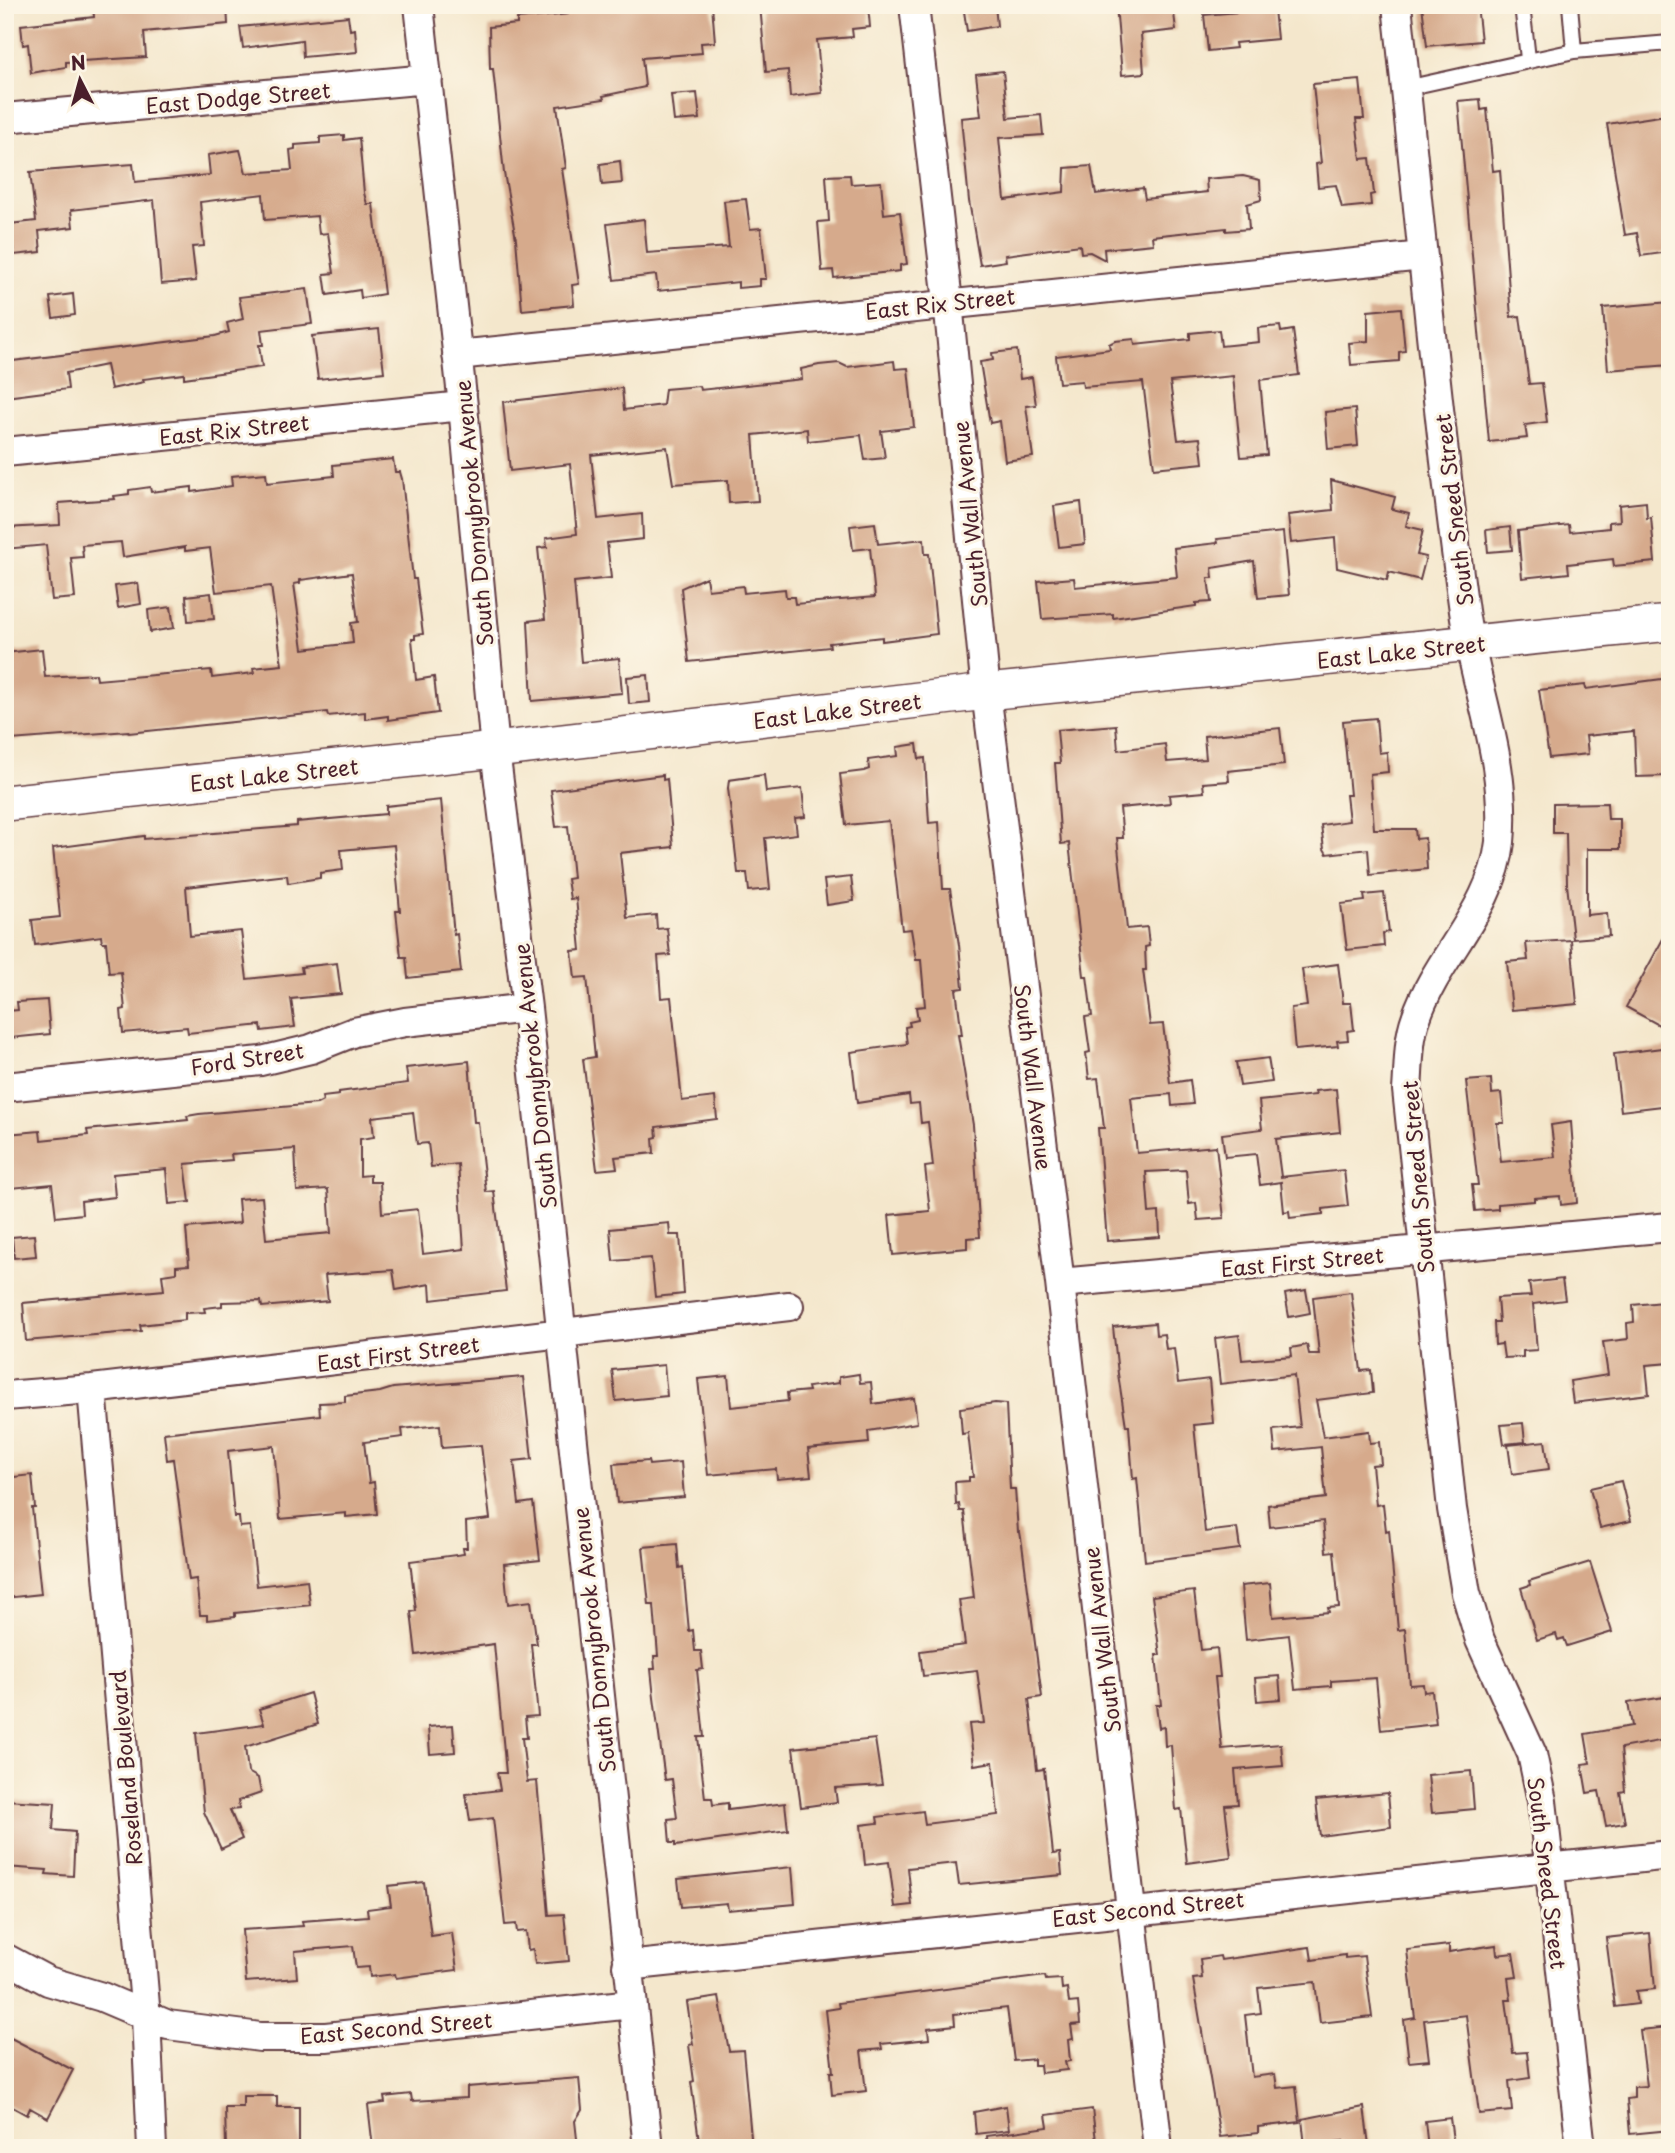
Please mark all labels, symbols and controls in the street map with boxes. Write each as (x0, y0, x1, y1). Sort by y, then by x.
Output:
north arrow (46, 46, 116, 116)
text: N (69, 47, 87, 77)
street label: East Dodge Street (144, 73, 332, 121)
street label: East Rix Street (863, 279, 1017, 327)
street label: South Donnybrook Avenue (445, 379, 501, 647)
street label: East Rix Street (157, 405, 311, 453)
street label: South Sneed Street (1425, 412, 1481, 608)
street label: South Wall Avenue (943, 419, 995, 609)
street label: East Lake Street (1315, 626, 1487, 676)
street label: East Lake Street (751, 684, 923, 736)
street label: East Lake Street (188, 749, 360, 799)
street label: South Donnybrook Avenue (504, 942, 564, 1210)
street label: South Wall Avenue (1007, 982, 1061, 1172)
street label: Ford Street (188, 1033, 306, 1083)
street label: South Sneed Street (1393, 1079, 1441, 1275)
street label: East First Street (1219, 1238, 1385, 1284)
street label: East First Street (315, 1327, 481, 1379)
street label: South Donnybrook Avenue (563, 1506, 623, 1774)
street label: South Wall Avenue (1074, 1545, 1128, 1735)
street label: Roseland Boulevard (101, 1669, 149, 1867)
street label: South Sneed Street (1520, 1775, 1576, 1971)
street label: East Second Street (1050, 1882, 1246, 1934)
street label: East Second Street (299, 2003, 493, 2051)

